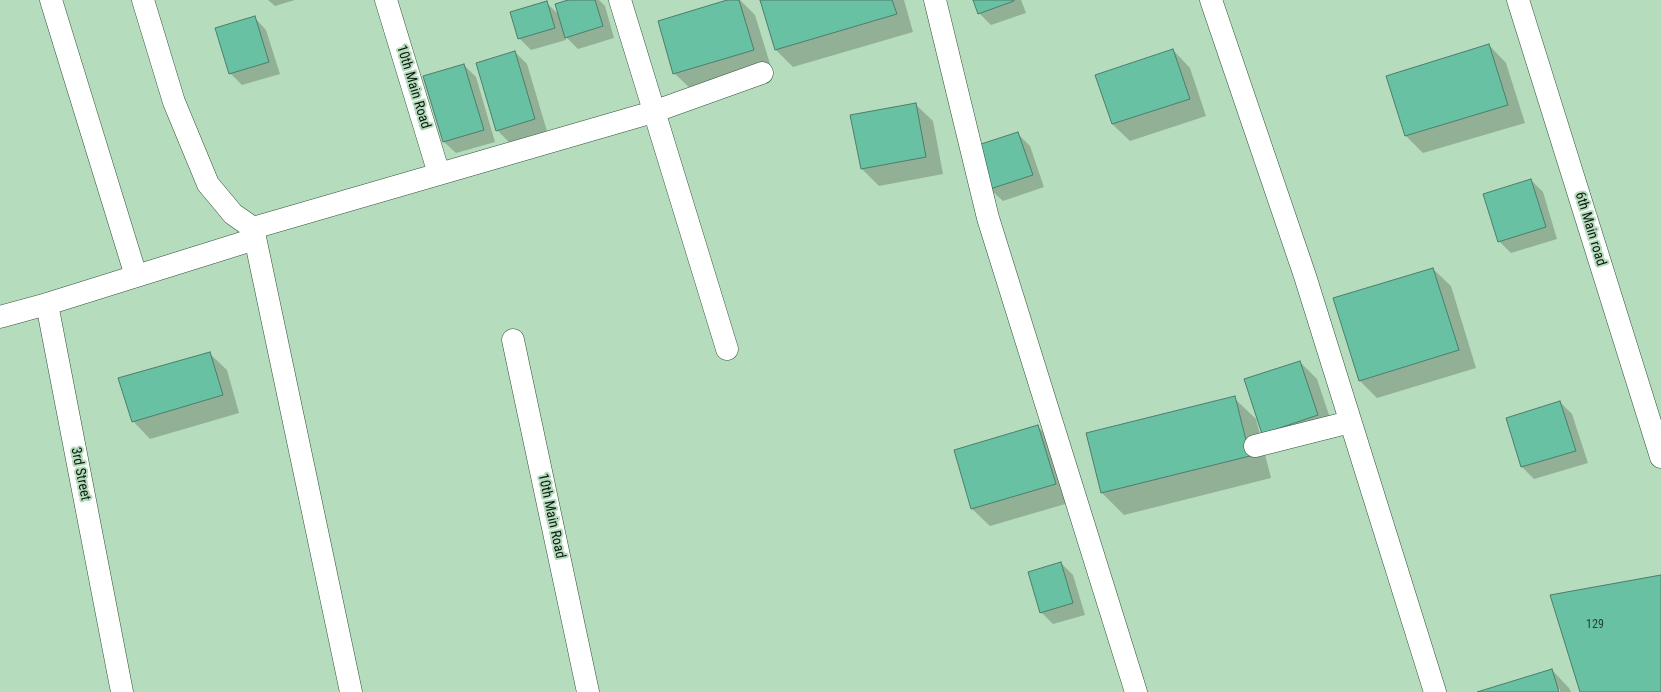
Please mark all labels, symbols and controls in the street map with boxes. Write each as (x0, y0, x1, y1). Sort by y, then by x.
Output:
street label: 10th Main Road (392, 43, 434, 131)
street label: 6th Main road (1571, 190, 1609, 268)
street label: 3rd Street (67, 446, 93, 502)
street label: 10th Main Road (534, 472, 568, 560)
house number: 129 (1586, 618, 1604, 632)

